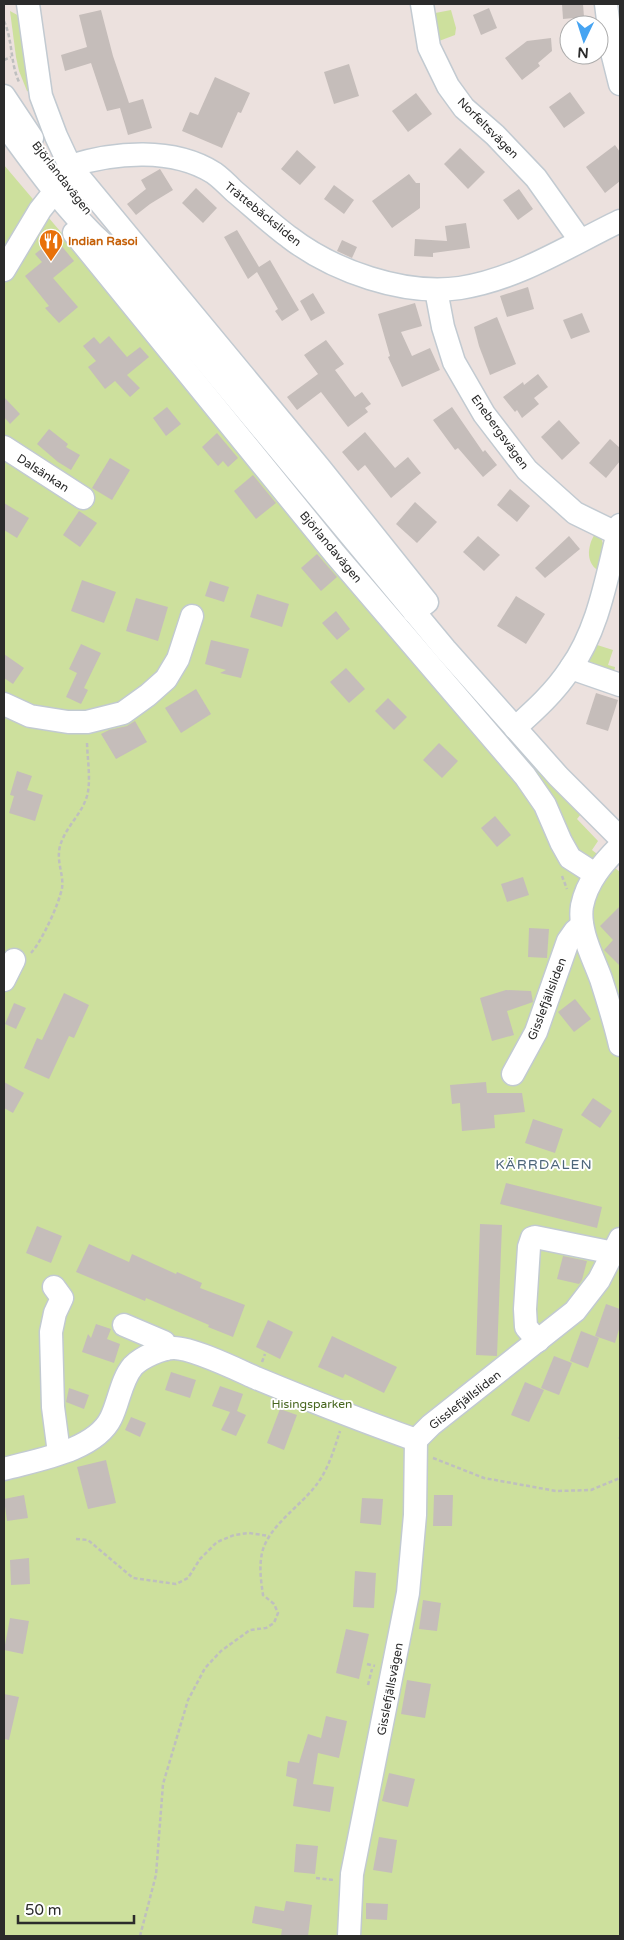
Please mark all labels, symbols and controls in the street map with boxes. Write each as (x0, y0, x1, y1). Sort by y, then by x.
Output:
north arrow (559, 15, 609, 65)
text: N (577, 44, 589, 61)
street label: Norfeltsvägen (455, 95, 521, 161)
street label: Björlandavägen (29, 139, 95, 217)
street label: Trättebäcksliden (222, 179, 304, 249)
restaurant icon: Indian Rasoi (38, 228, 64, 262)
place label: Indian Rasoi (68, 234, 138, 248)
street label: Enebergsvägen (468, 392, 532, 472)
street label: Dalsänkan (14, 451, 72, 495)
street label: Björlandavägen (297, 508, 365, 586)
street label: Gisslefjällsliden (525, 956, 569, 1042)
district label: KÄRRDALEN (495, 1156, 593, 1173)
street label: Gisslefjällsliden (426, 1368, 504, 1432)
park label: Hisingsparken (272, 1397, 352, 1411)
street label: Gisslefjällsvägen (374, 1641, 406, 1737)
scale bar (18, 1892, 134, 1924)
text: 50 m (25, 1901, 62, 1919)

